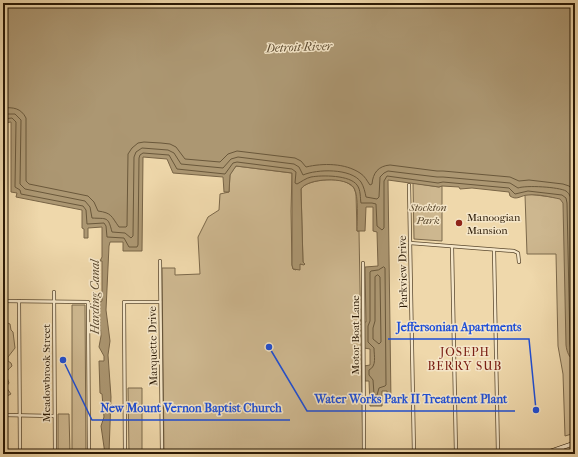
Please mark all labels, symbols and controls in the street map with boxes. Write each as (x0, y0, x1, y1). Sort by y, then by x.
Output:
water label: Detroit River (265, 39, 334, 55)
park label: Stockton Park (408, 201, 447, 227)
place label: Manoogian Mansion (467, 211, 521, 237)
marker: Manoogian Mansion (454, 218, 464, 228)
street label: Parkview Drive (396, 235, 410, 309)
water label: Harding Canal (88, 258, 102, 335)
street label: Motor Boat Lane (349, 295, 362, 375)
street label: Marquette Drive (146, 306, 160, 386)
callout: Jeffersonian Apartments (388, 315, 529, 339)
text: Jeffersonian Apartments (394, 320, 522, 335)
street label: Meadowbrook Street (40, 324, 53, 422)
district label: JOSEPH BERRY SUB (428, 345, 502, 373)
callout: Water Works Park II Treatment Plant (307, 387, 515, 411)
text: Water Works Park II Treatment Plant (314, 392, 508, 406)
callout: New Mount Vernon Baptist Church (92, 396, 290, 420)
text: New Mount Vernon Baptist Church (100, 401, 282, 416)

